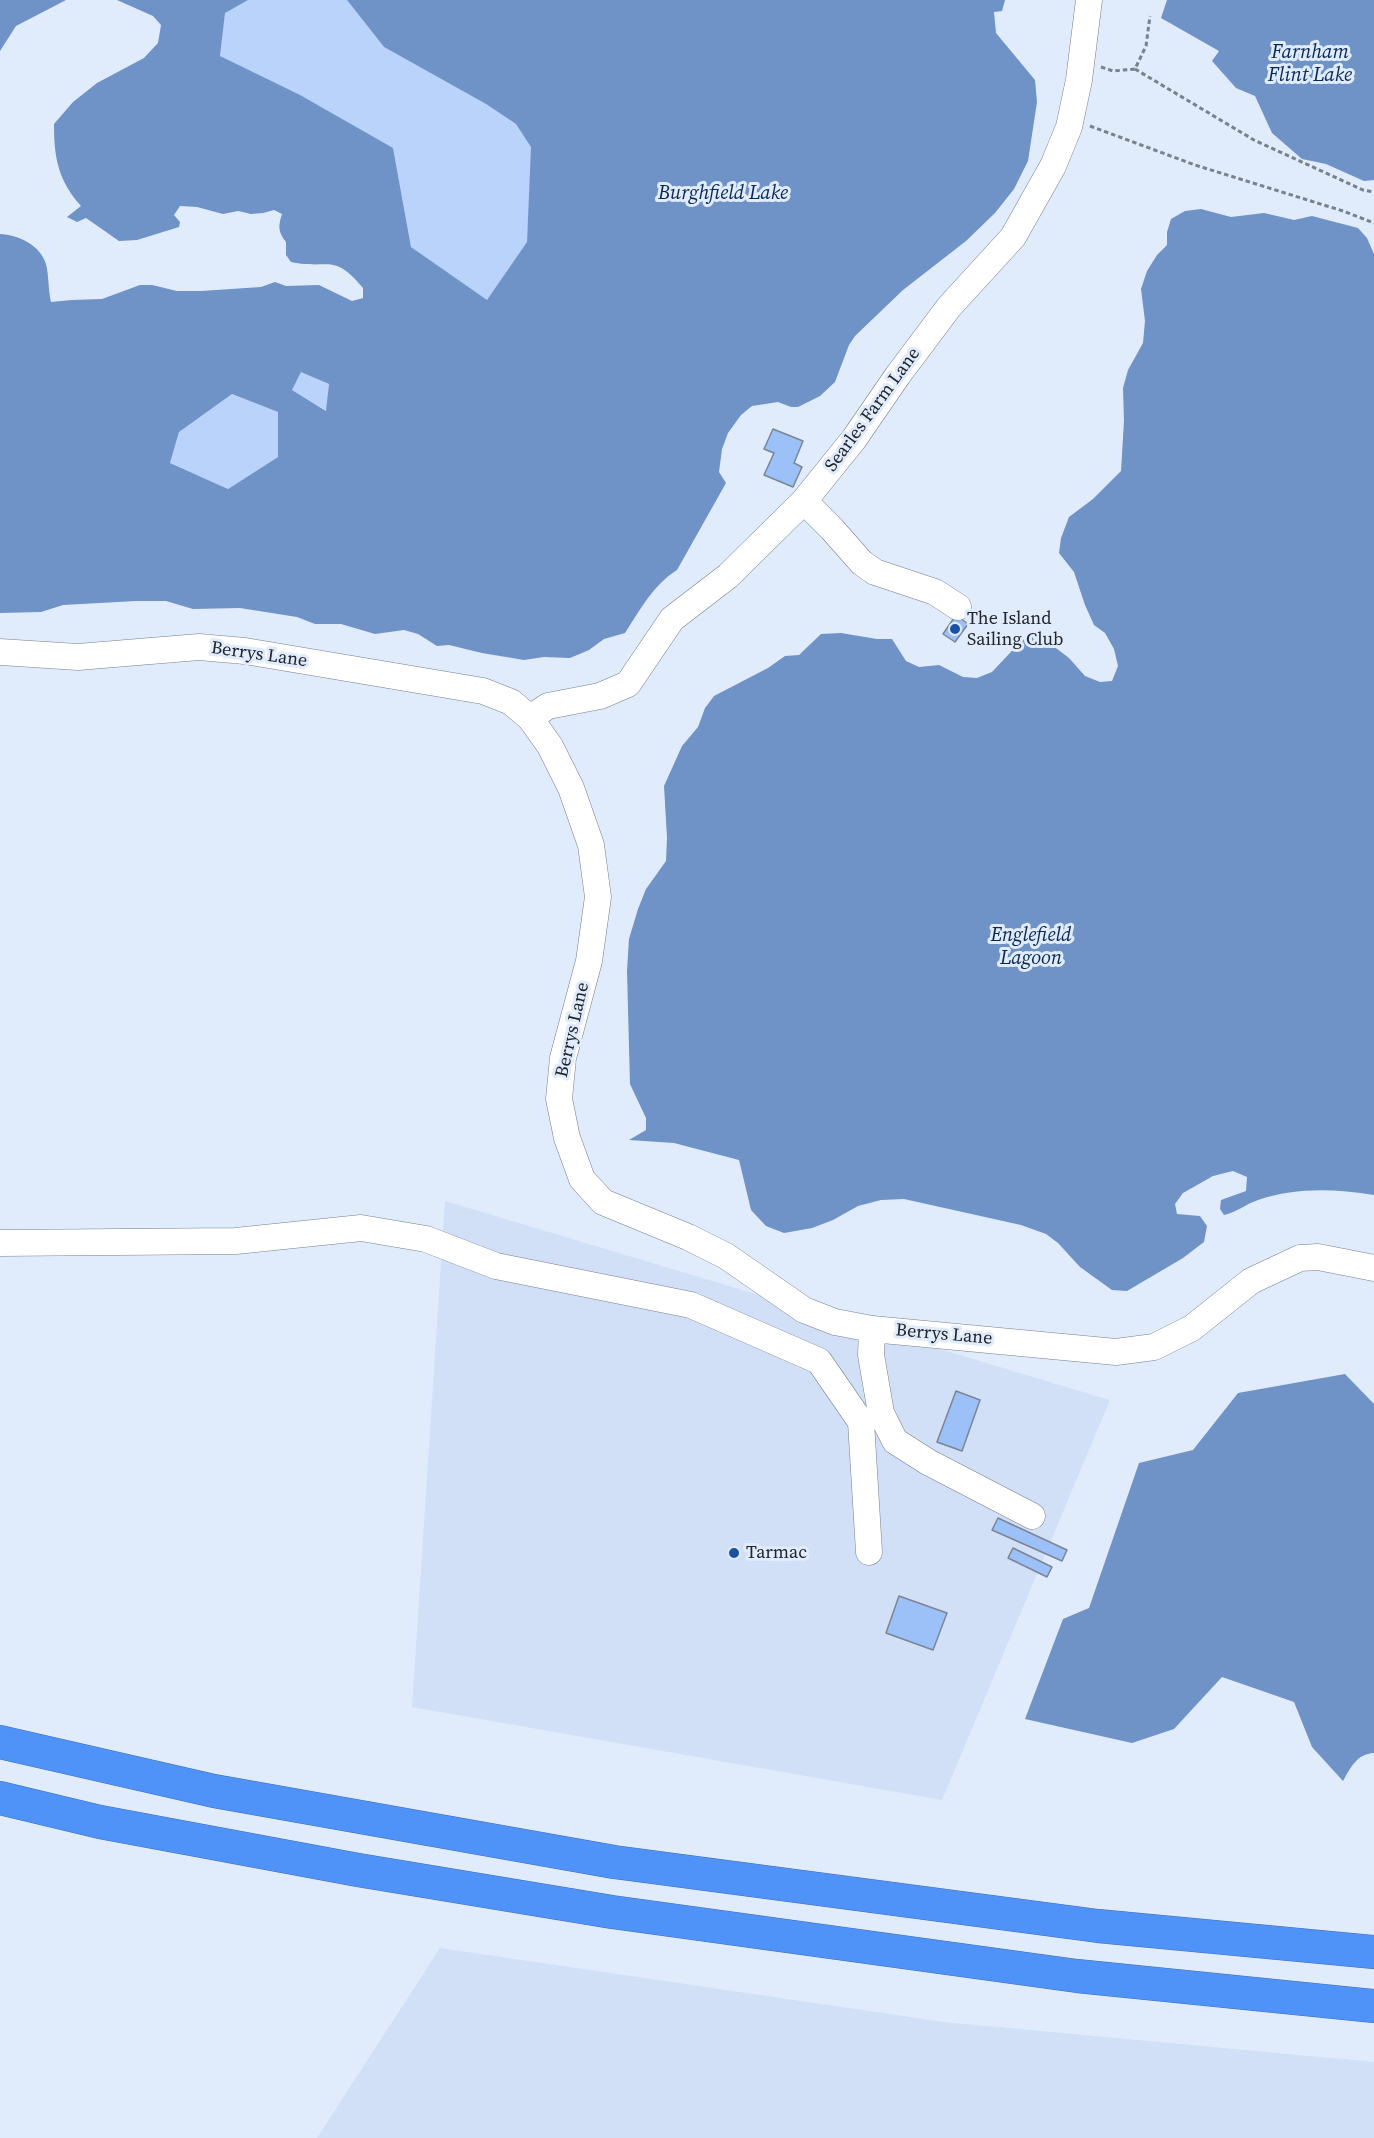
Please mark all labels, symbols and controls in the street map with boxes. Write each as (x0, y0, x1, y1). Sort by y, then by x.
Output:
water label: Farnham Flint Lake (1268, 41, 1352, 88)
water label: Burghfield Lake (658, 182, 788, 206)
street label: Searles Farm Lane (821, 344, 925, 476)
place label: The Island Sailing Club (967, 608, 1063, 650)
marker: The Island Sailing Club (948, 622, 962, 636)
street label: Berrys Lane (210, 638, 308, 672)
water label: Englefield Lagoon (991, 924, 1071, 971)
street label: Berrys Lane (552, 980, 594, 1080)
street label: Berrys Lane (895, 1320, 993, 1350)
place label: Tarmac (746, 1542, 807, 1564)
marker: Tarmac (727, 1546, 741, 1560)

